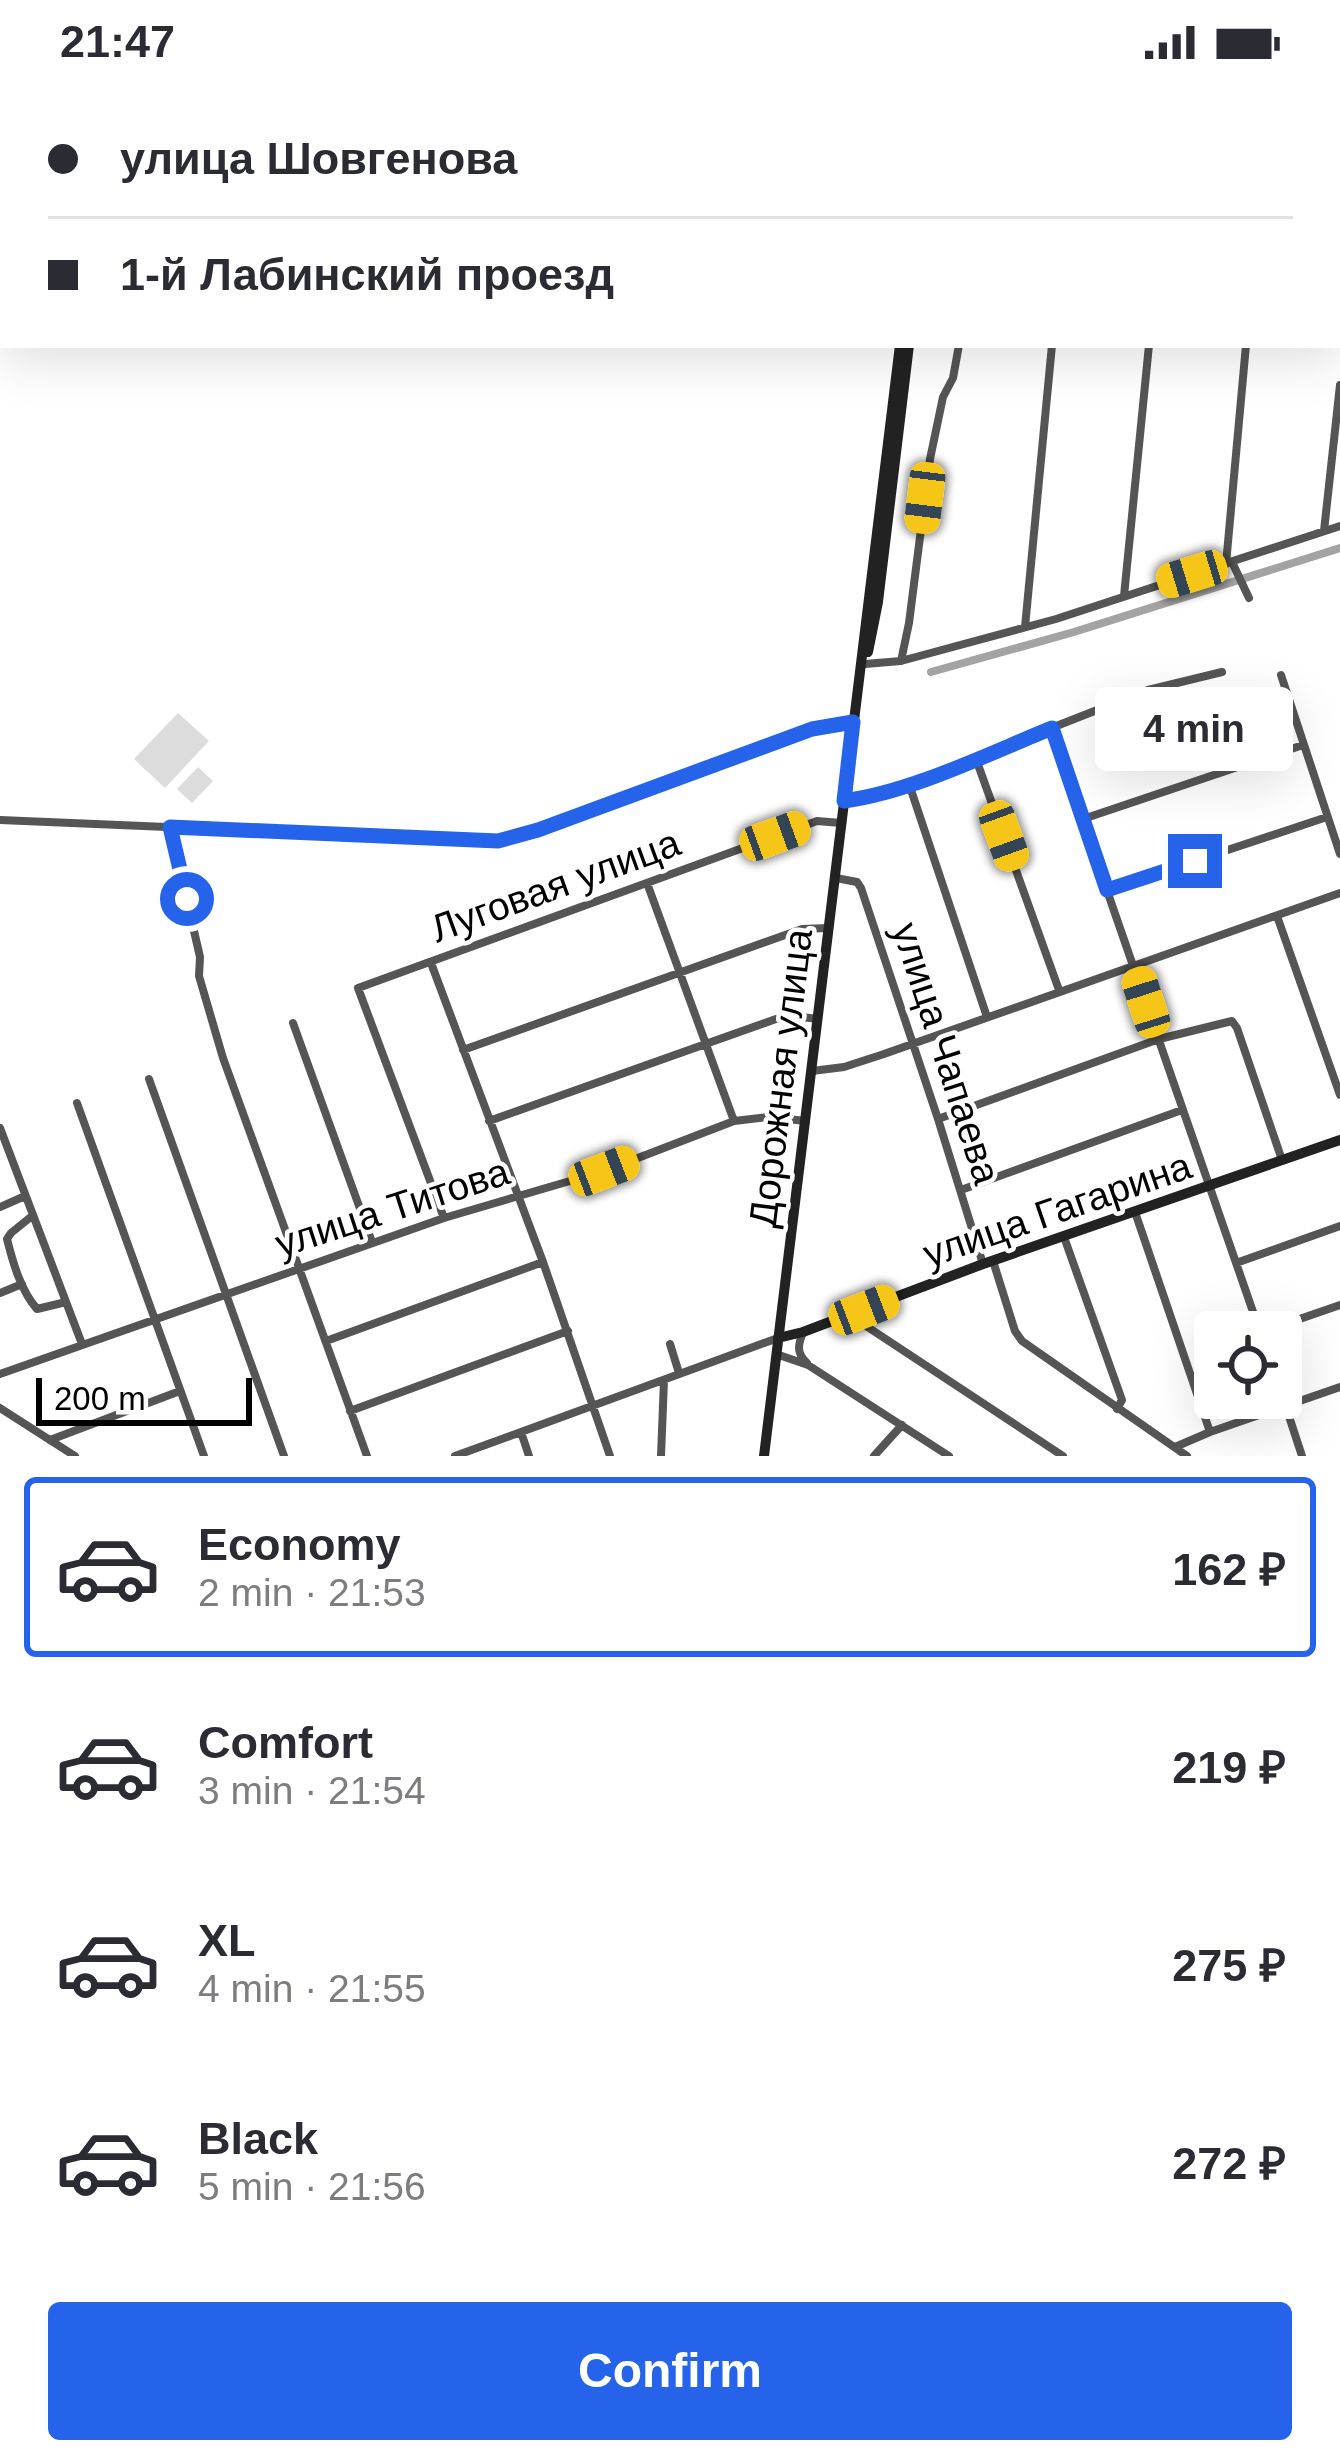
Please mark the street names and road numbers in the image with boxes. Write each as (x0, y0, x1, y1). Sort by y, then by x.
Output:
street label: Луговая улица (425, 820, 686, 950)
street label: улица Чапаева (884, 917, 1009, 1190)
street label: Дорожная улица (741, 926, 820, 1230)
street label: улица Гагарина (918, 1143, 1197, 1275)
street label: улица Титова (270, 1149, 515, 1265)

